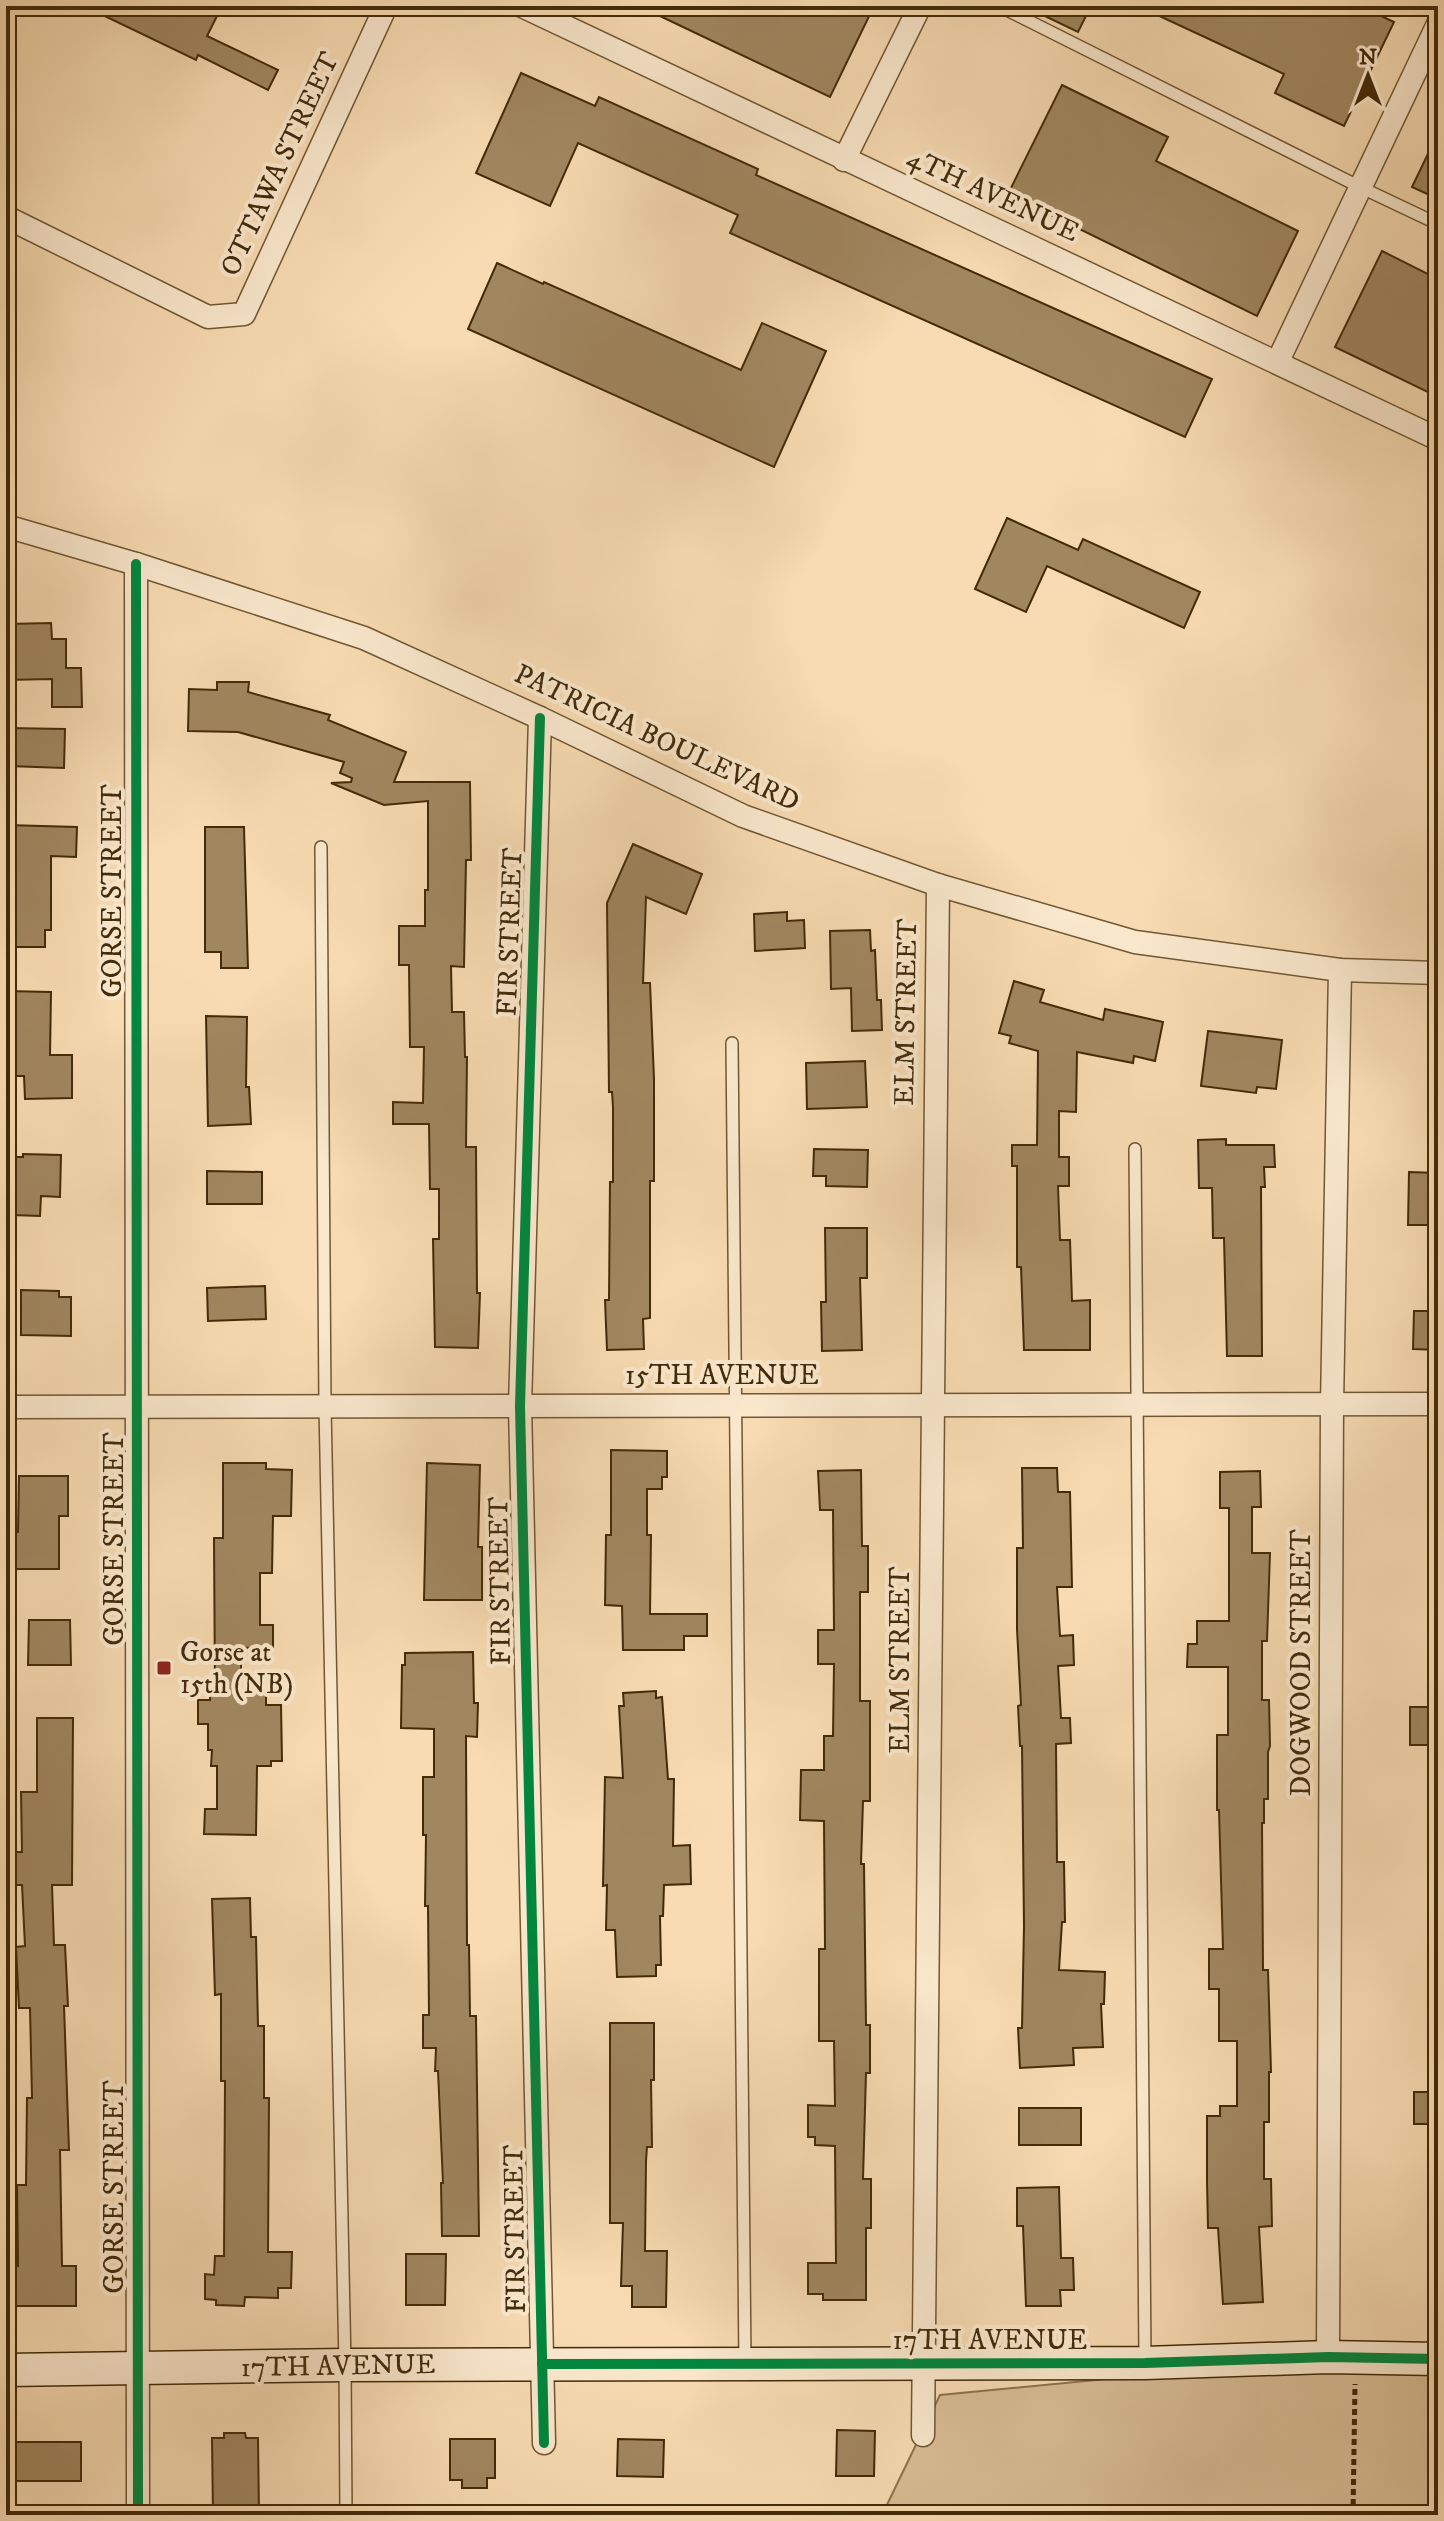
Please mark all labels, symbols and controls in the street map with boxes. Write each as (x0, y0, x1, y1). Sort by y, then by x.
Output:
north arrow (1328, 36, 1408, 116)
text: N (1359, 44, 1377, 71)
street label: OTTAWA STREET (213, 46, 347, 282)
street label: 4TH AVENUE (901, 140, 1085, 250)
street label: PATRICIA BOULEVARD (509, 656, 805, 820)
street label: GORSE STREET (95, 784, 130, 998)
street label: FIR STREET (490, 847, 530, 1017)
street label: ELM STREET (887, 918, 925, 1106)
street label: 15TH AVENUE (625, 1358, 819, 1393)
street label: GORSE STREET (97, 1432, 132, 1646)
street label: FIR STREET (481, 1496, 519, 1666)
street label: DOGWOOD STREET (1284, 1529, 1319, 1797)
street label: ELM STREET (883, 1567, 918, 1754)
place label: Gorse at 15th (NB) (180, 1635, 293, 1702)
marker: Gorse at 15th (NB) (155, 1659, 173, 1677)
street label: GORSE STREET (97, 2080, 132, 2294)
street label: FIR STREET (496, 2144, 534, 2314)
street label: 17TH AVENUE (893, 2323, 1087, 2358)
street label: 17TH AVENUE (240, 2347, 436, 2385)

